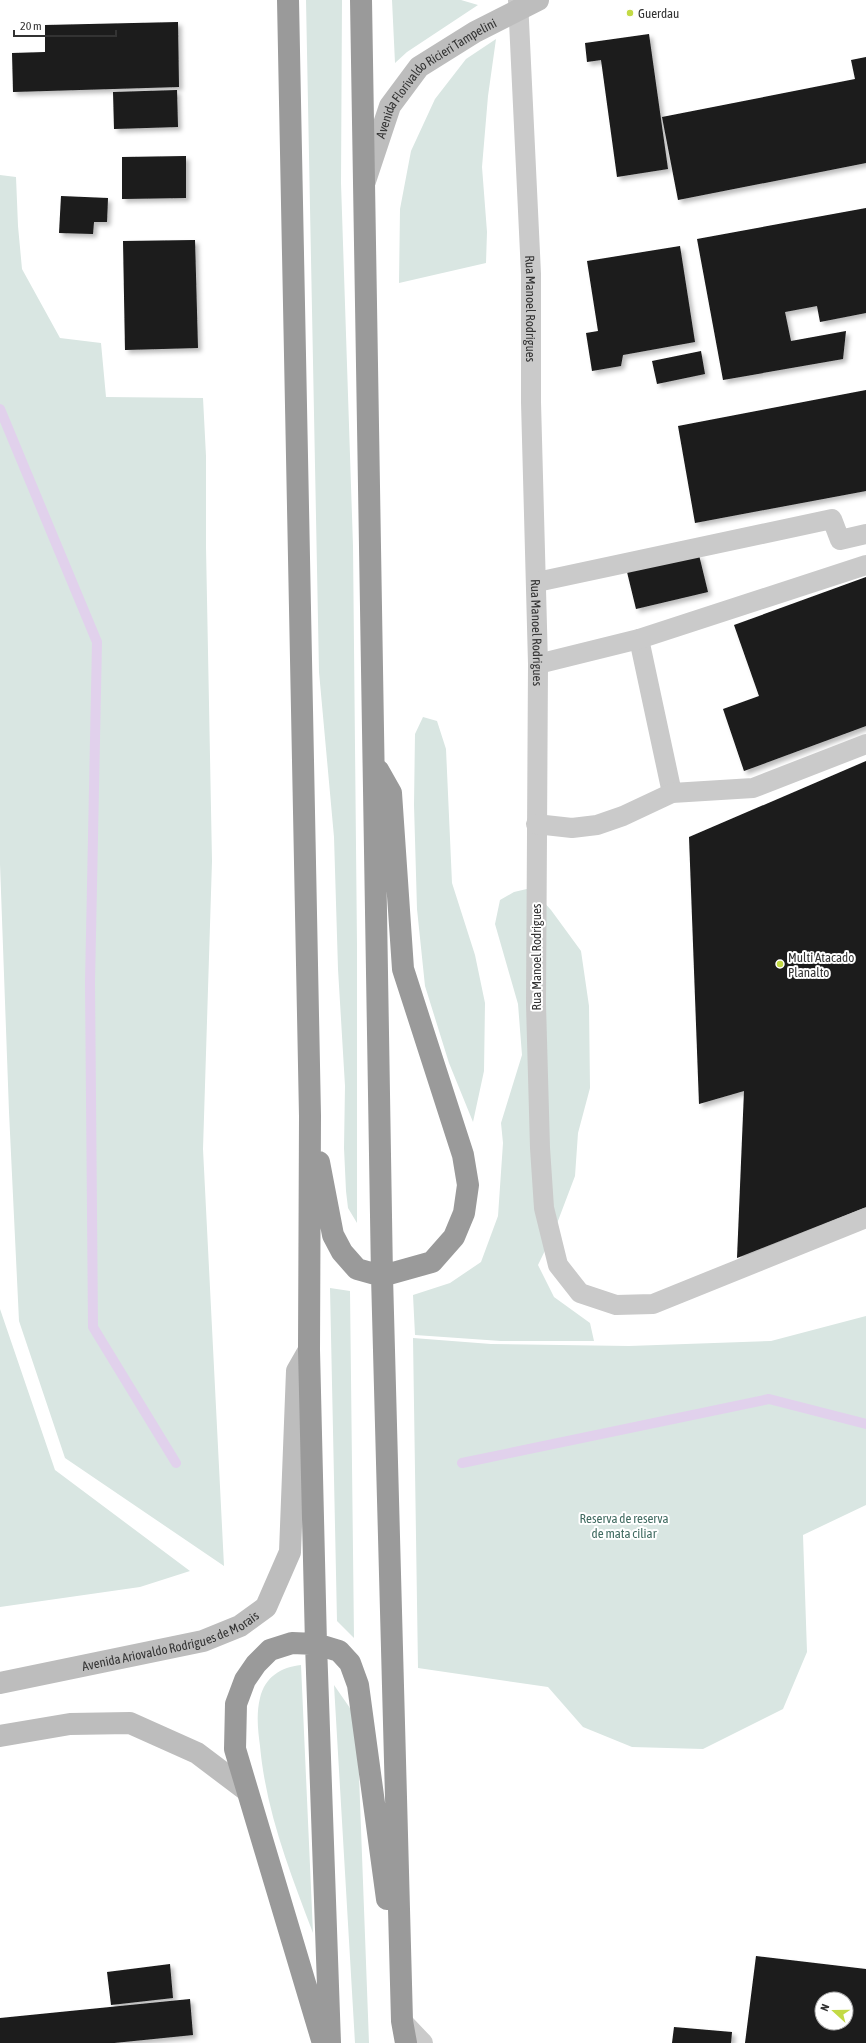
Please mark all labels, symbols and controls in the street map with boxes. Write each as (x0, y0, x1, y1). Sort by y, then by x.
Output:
place label: Guerdau (638, 6, 679, 21)
marker: Guerdau (625, 8, 635, 18)
scale bar (14, 12, 116, 38)
street label: Avenida Florivaldo Ricieri Tampelini (372, 15, 499, 140)
text: 20 m (20, 19, 42, 33)
street label: Rua Manoel Rodrigues (523, 255, 539, 363)
street label: Rua Manoel Rodrigues (528, 579, 546, 687)
street label: Rua Manoel Rodrigues (529, 903, 544, 1010)
place label: Multi Atacado Planalto (788, 950, 854, 980)
marker: Multi Atacado Planalto (775, 959, 785, 969)
park label: Reserva de reserva de mata ciliar (580, 1511, 668, 1541)
street label: Avenida Ariovaldo Rodrigues de Morais (81, 1607, 262, 1673)
north arrow (814, 1991, 854, 2031)
text: N (818, 2002, 831, 2013)

